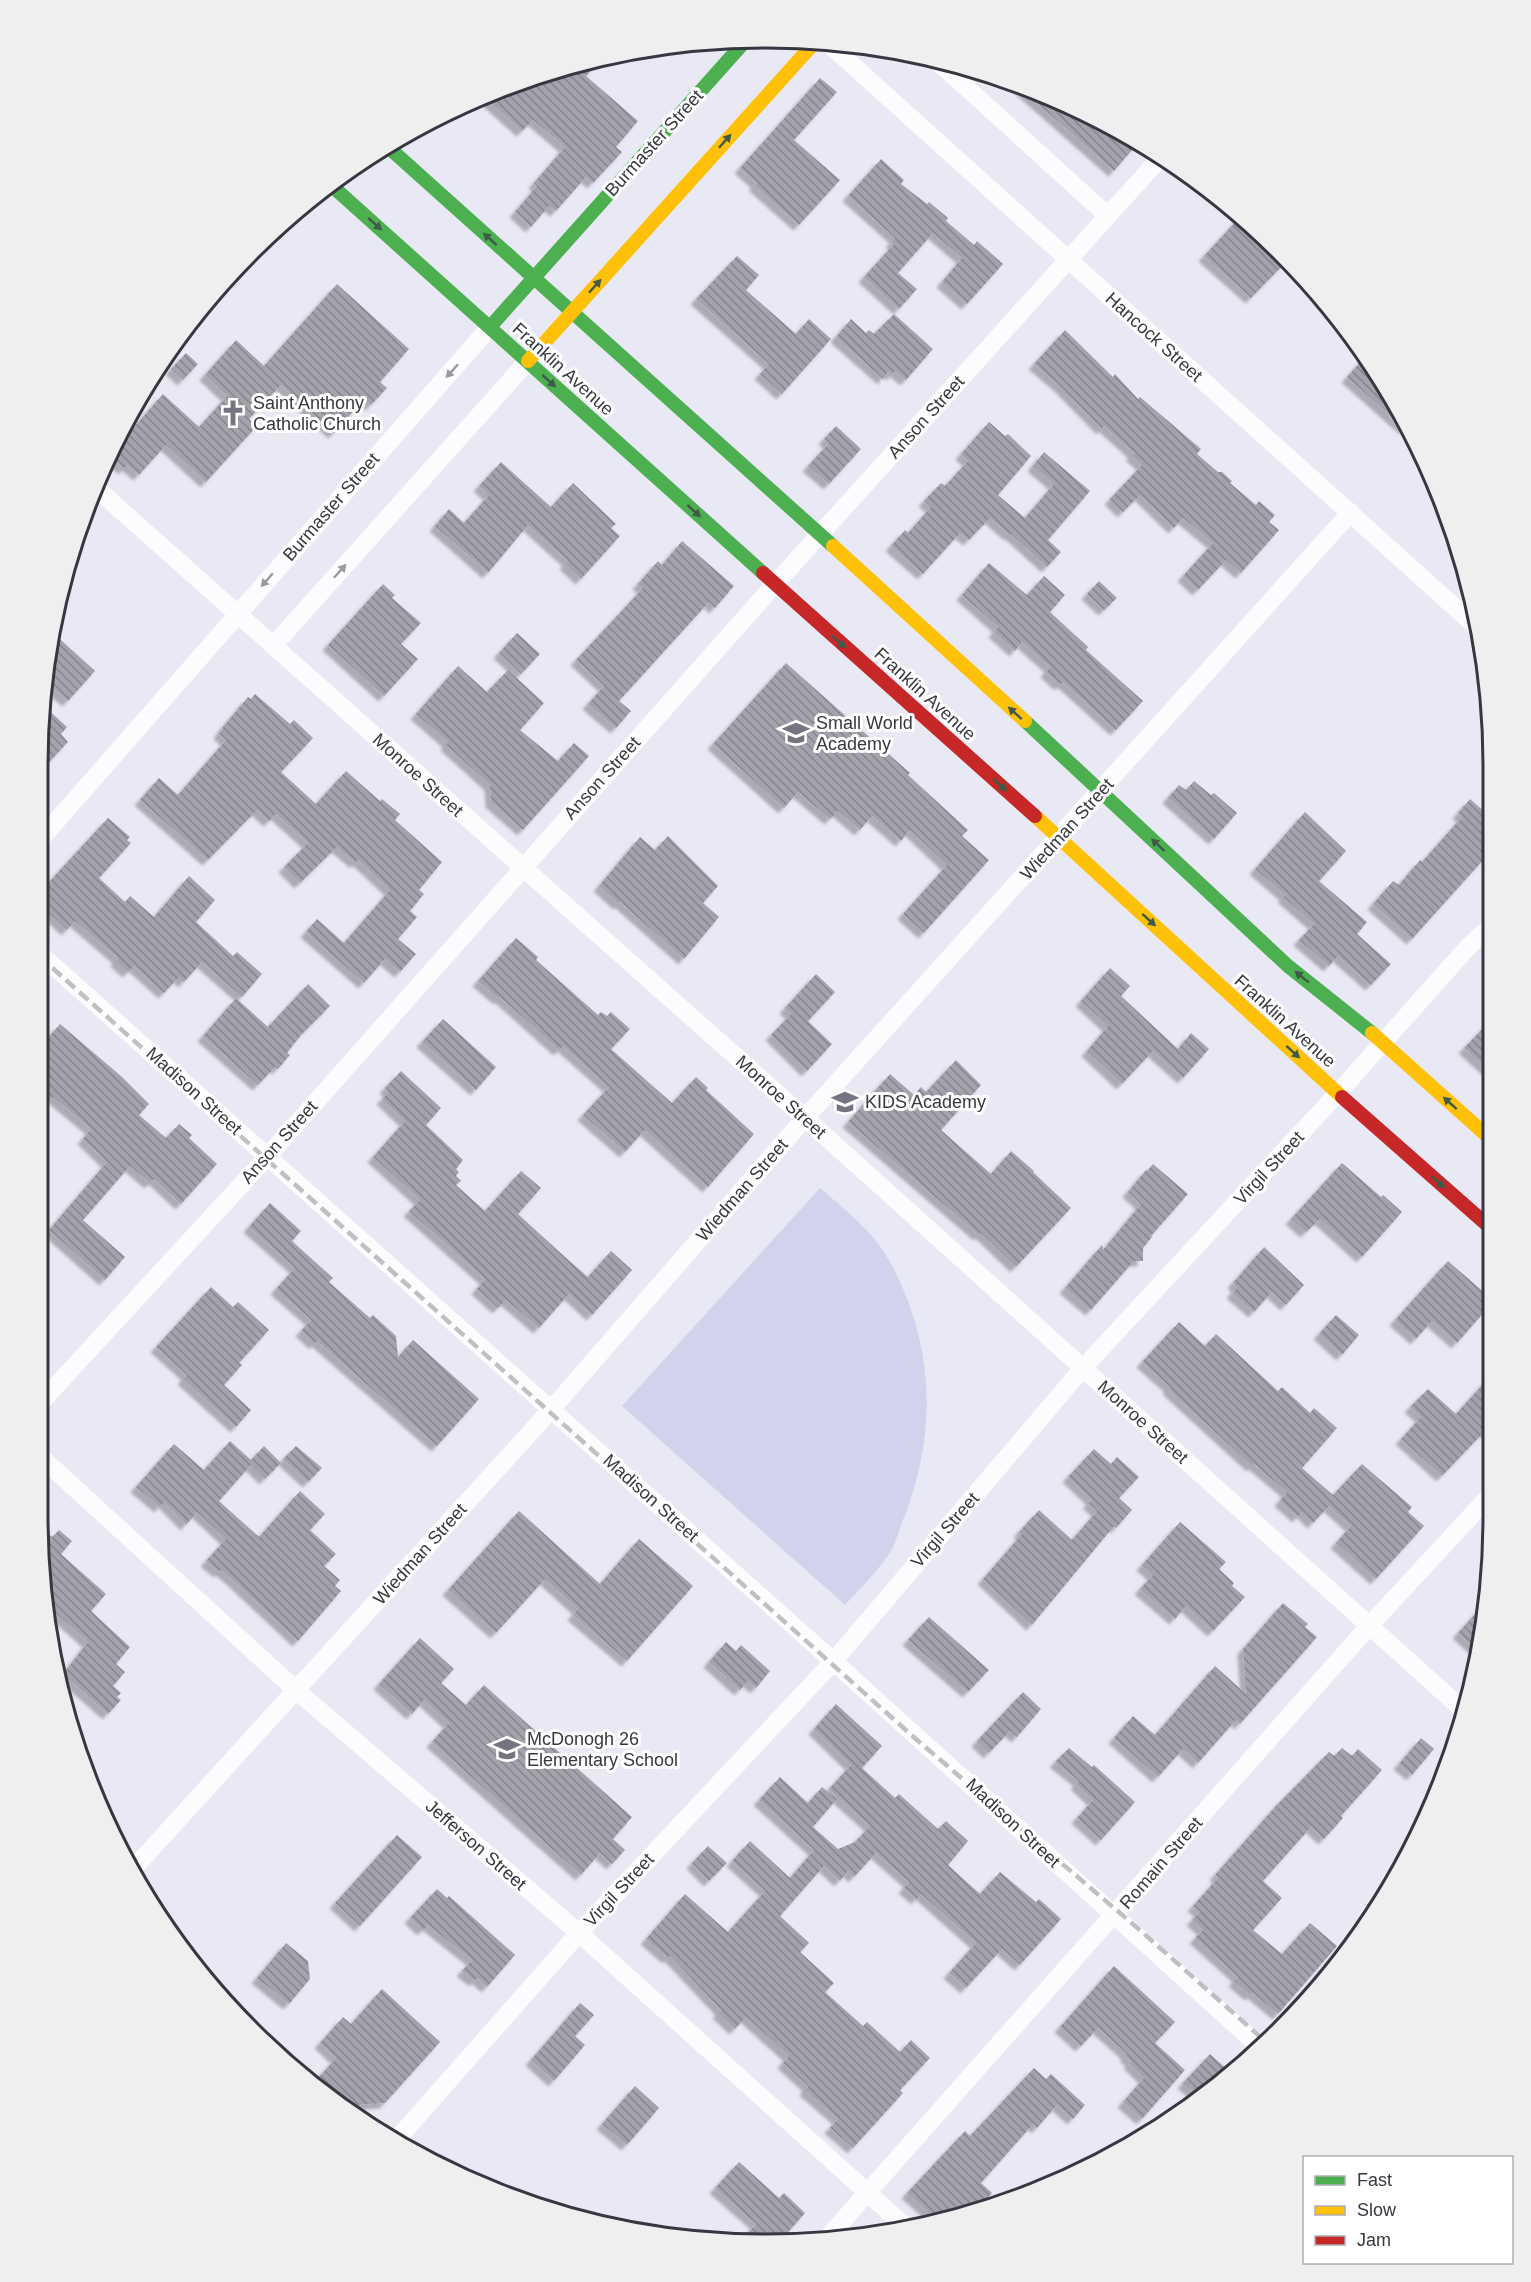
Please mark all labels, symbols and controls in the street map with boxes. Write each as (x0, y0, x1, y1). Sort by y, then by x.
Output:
street label: Burmaster Street (601, 86, 707, 200)
one-way arrow (718, 134, 732, 149)
one-way arrow (367, 217, 382, 230)
one-way arrow (483, 233, 498, 246)
one-way arrow (588, 279, 601, 294)
street label: Hancock Street (1102, 288, 1206, 386)
street label: Franklin Avenue (508, 318, 618, 420)
one-way arrow (446, 363, 459, 378)
street label: Anson Street (884, 372, 968, 462)
one-way arrow (542, 373, 556, 387)
place label: Saint Anthony Catholic Church (253, 393, 381, 434)
church icon: Saint Anthony Catholic Church (218, 398, 248, 428)
street label: Burmaster Street (279, 449, 383, 565)
one-way arrow (686, 504, 701, 517)
one-way arrow (333, 564, 347, 579)
one-way arrow (261, 572, 274, 587)
one-way arrow (831, 635, 846, 648)
street label: Franklin Avenue (870, 643, 980, 745)
one-way arrow (1008, 707, 1023, 720)
place label: Small World Academy (816, 713, 913, 754)
school or university icon: Small World Academy (781, 718, 811, 748)
street label: Monroe Street (369, 729, 467, 821)
street label: Anson Street (560, 733, 644, 823)
street label: Wiedman Street (1016, 774, 1118, 884)
one-way arrow (992, 778, 1007, 791)
one-way arrow (1151, 838, 1166, 852)
one-way arrow (1141, 913, 1156, 927)
street label: Franklin Avenue (1230, 970, 1340, 1072)
one-way arrow (1294, 971, 1309, 983)
street label: Madison Street (142, 1043, 246, 1139)
one-way arrow (1285, 1045, 1300, 1059)
street label: Monroe Street (732, 1051, 830, 1143)
school or university icon: KIDS Academy (830, 1087, 860, 1117)
place label: KIDS Academy (865, 1092, 986, 1112)
street label: Anson Street (237, 1097, 321, 1187)
one-way arrow (1443, 1097, 1458, 1110)
street label: Virgil Street (1230, 1127, 1308, 1209)
street label: Wiedman Street (692, 1135, 792, 1245)
one-way arrow (1430, 1175, 1445, 1188)
street label: Monroe Street (1094, 1376, 1192, 1468)
street label: Madison Street (599, 1450, 703, 1546)
street label: Virgil Street (907, 1488, 983, 1572)
street label: Wiedman Street (369, 1499, 471, 1609)
place label: McDonogh 26 Elementary School (527, 1729, 678, 1770)
school or university icon: McDonogh 26 Elementary School (492, 1734, 522, 1764)
street label: Madison Street (962, 1774, 1064, 1872)
street label: Jefferson Street (422, 1796, 530, 1894)
street label: Romain Street (1116, 1813, 1206, 1913)
street label: Virgil Street (580, 1849, 658, 1931)
legend (1303, 2156, 1513, 2264)
text: Fast (1357, 2170, 1392, 2190)
text: Slow (1357, 2200, 1397, 2220)
text: Jam (1357, 2230, 1391, 2250)

